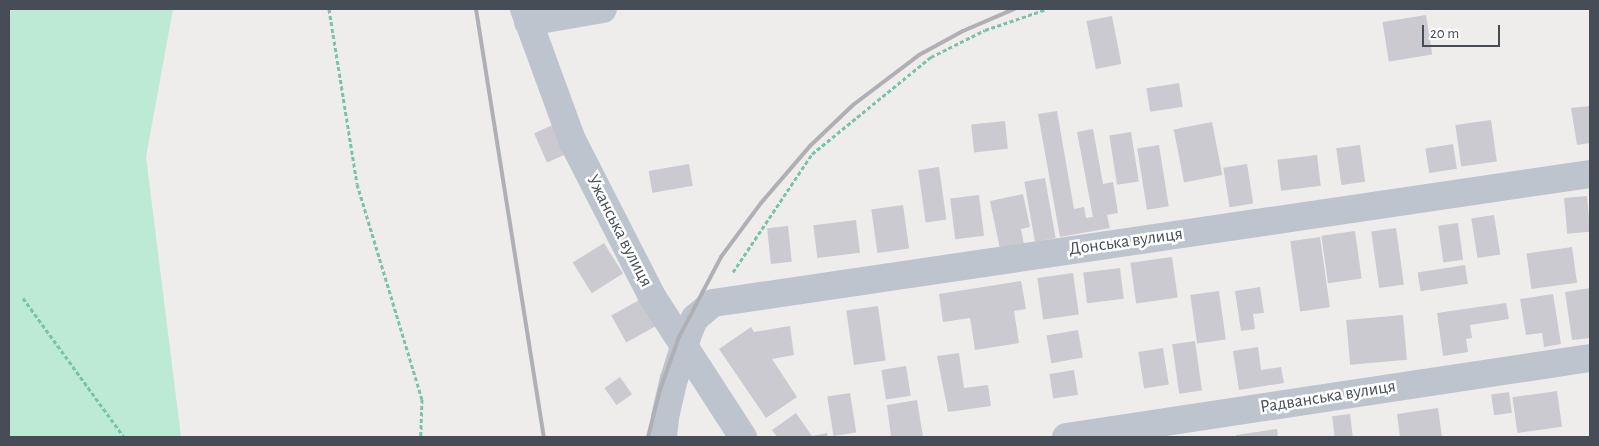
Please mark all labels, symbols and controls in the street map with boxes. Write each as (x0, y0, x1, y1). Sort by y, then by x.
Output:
scale bar (1424, 15, 1502, 47)
text: 20 m (1430, 26, 1459, 41)
street label: Ужанська вулиця (581, 171, 657, 291)
street label: Донська вулиця (1068, 223, 1184, 261)
street label: Радванська вулиця (1259, 376, 1397, 418)

